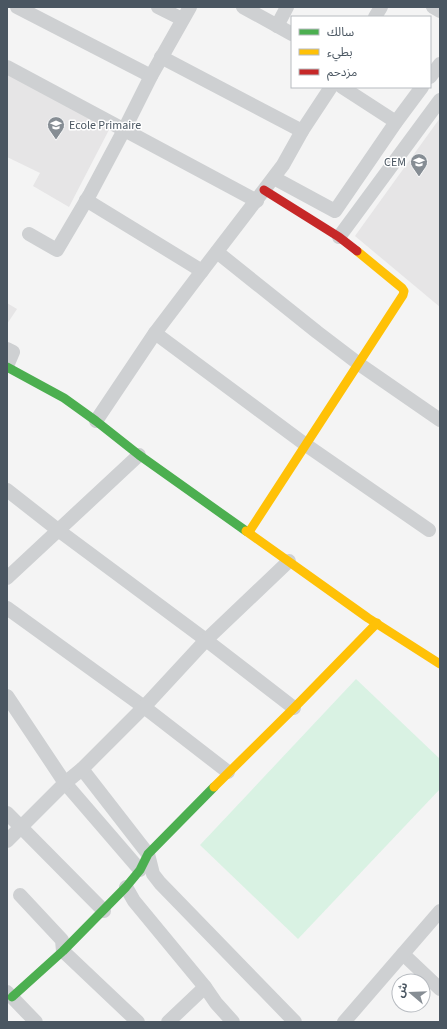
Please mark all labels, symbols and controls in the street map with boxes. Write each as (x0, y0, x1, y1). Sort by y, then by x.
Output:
legend (291, 16, 431, 88)
text: سالك (327, 24, 354, 41)
text: بطيء (327, 44, 353, 62)
text: مزدحم (327, 64, 357, 81)
school or university icon: Ecole Primaire (46, 115, 66, 140)
place label: Ecole Primaire (69, 117, 141, 134)
school or university icon: CEM (409, 152, 429, 177)
place label: CEM (384, 154, 406, 171)
north arrow (391, 973, 431, 1013)
text: ش (392, 980, 412, 999)

